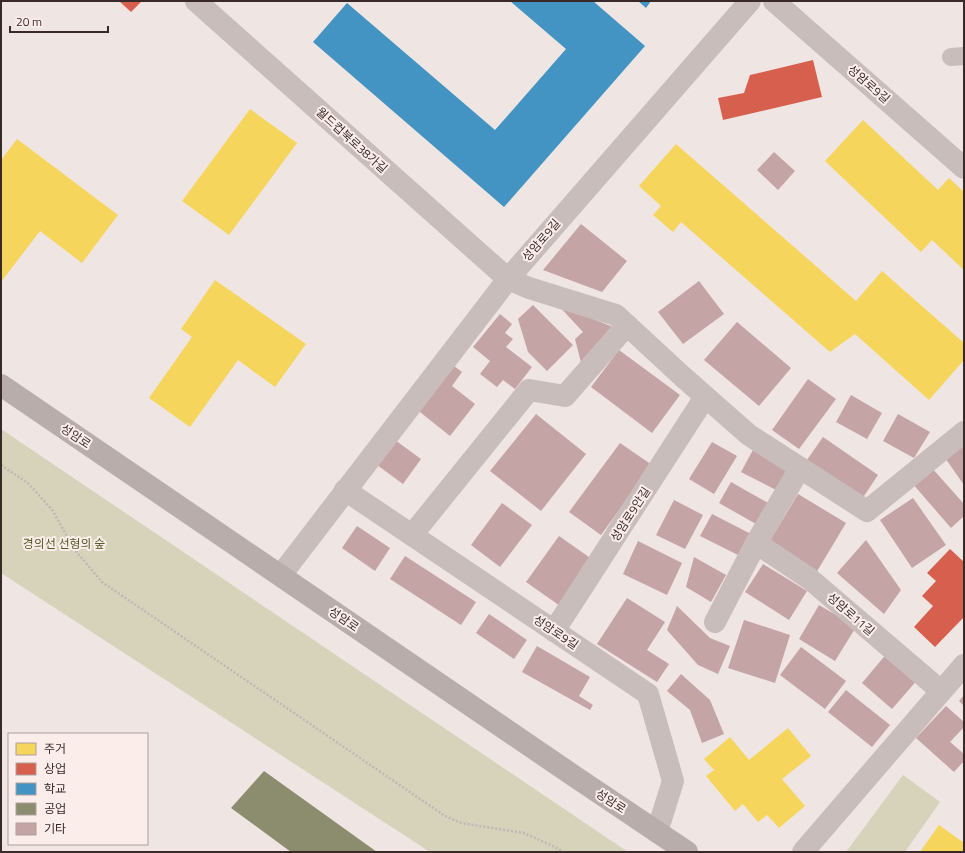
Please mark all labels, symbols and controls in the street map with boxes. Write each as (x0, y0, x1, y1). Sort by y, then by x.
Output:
scale bar (10, 8, 108, 34)
text: 20 m (16, 12, 42, 31)
street label: 성암로9길 (844, 60, 894, 108)
street label: 월드컵북로38가길 (312, 103, 392, 177)
street label: 성암로9길 (517, 215, 565, 265)
street label: 성암로 (57, 419, 95, 453)
street label: 성암로9안길 (605, 483, 655, 545)
park label: 경의선 선형의 숲 (23, 534, 105, 553)
street label: 성암로11길 (823, 588, 879, 640)
street label: 성암로 (325, 602, 363, 636)
street label: 성암로9길 (530, 610, 582, 654)
legend (8, 733, 148, 845)
text: 주거 (44, 739, 66, 758)
text: 상업 (44, 759, 66, 778)
text: 학교 (44, 779, 66, 798)
street label: 성암로 (592, 784, 630, 818)
text: 공업 (44, 799, 66, 818)
text: 기타 (44, 819, 66, 838)

